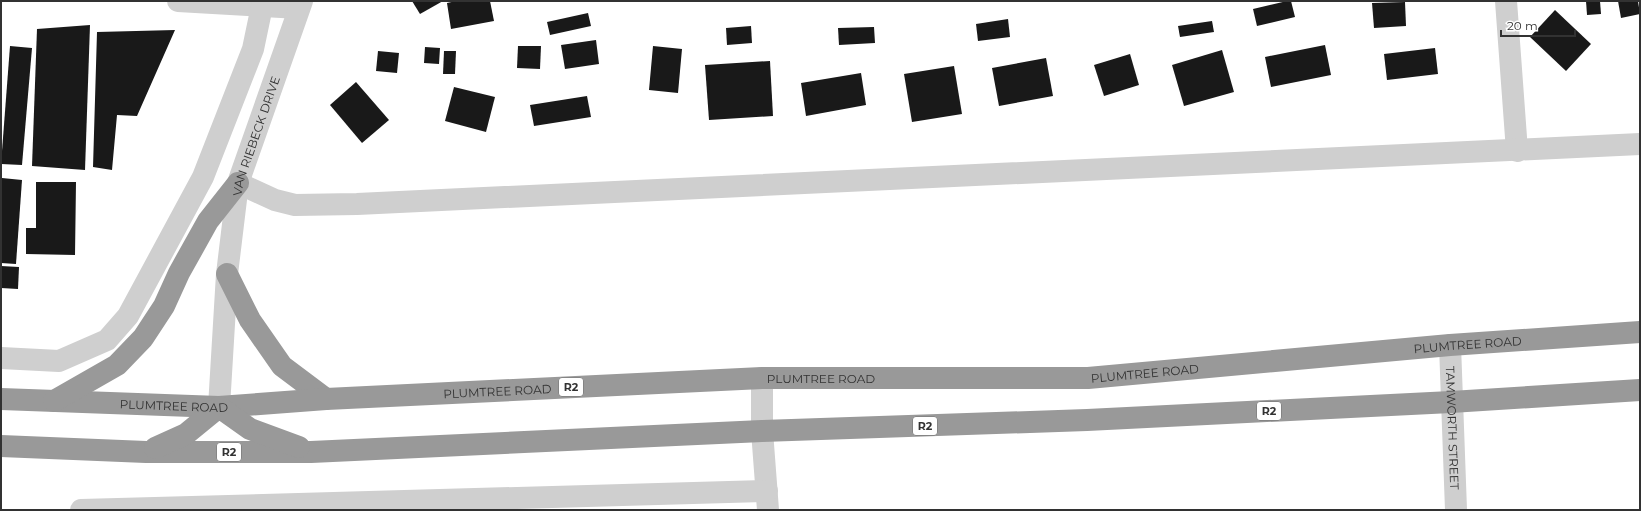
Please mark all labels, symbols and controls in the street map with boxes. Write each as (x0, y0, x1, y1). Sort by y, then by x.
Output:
scale bar (1501, 12, 1575, 38)
text: 20 m (1507, 18, 1538, 33)
street label: VAN RIEBECK DRIVE (229, 74, 282, 196)
street label: PLUMTREE ROAD (1413, 333, 1522, 356)
street label: PLUMTREE ROAD (1090, 360, 1200, 385)
street label: TAMWORTH STREET (1443, 366, 1463, 490)
street label: PLUMTREE ROAD (767, 371, 875, 386)
road number: R2 (559, 378, 583, 396)
street label: PLUMTREE ROAD (443, 381, 552, 401)
street label: PLUMTREE ROAD (119, 396, 229, 415)
road number: R2 (1257, 402, 1281, 420)
road number: R2 (913, 417, 937, 435)
road number: R2 (217, 443, 241, 461)

